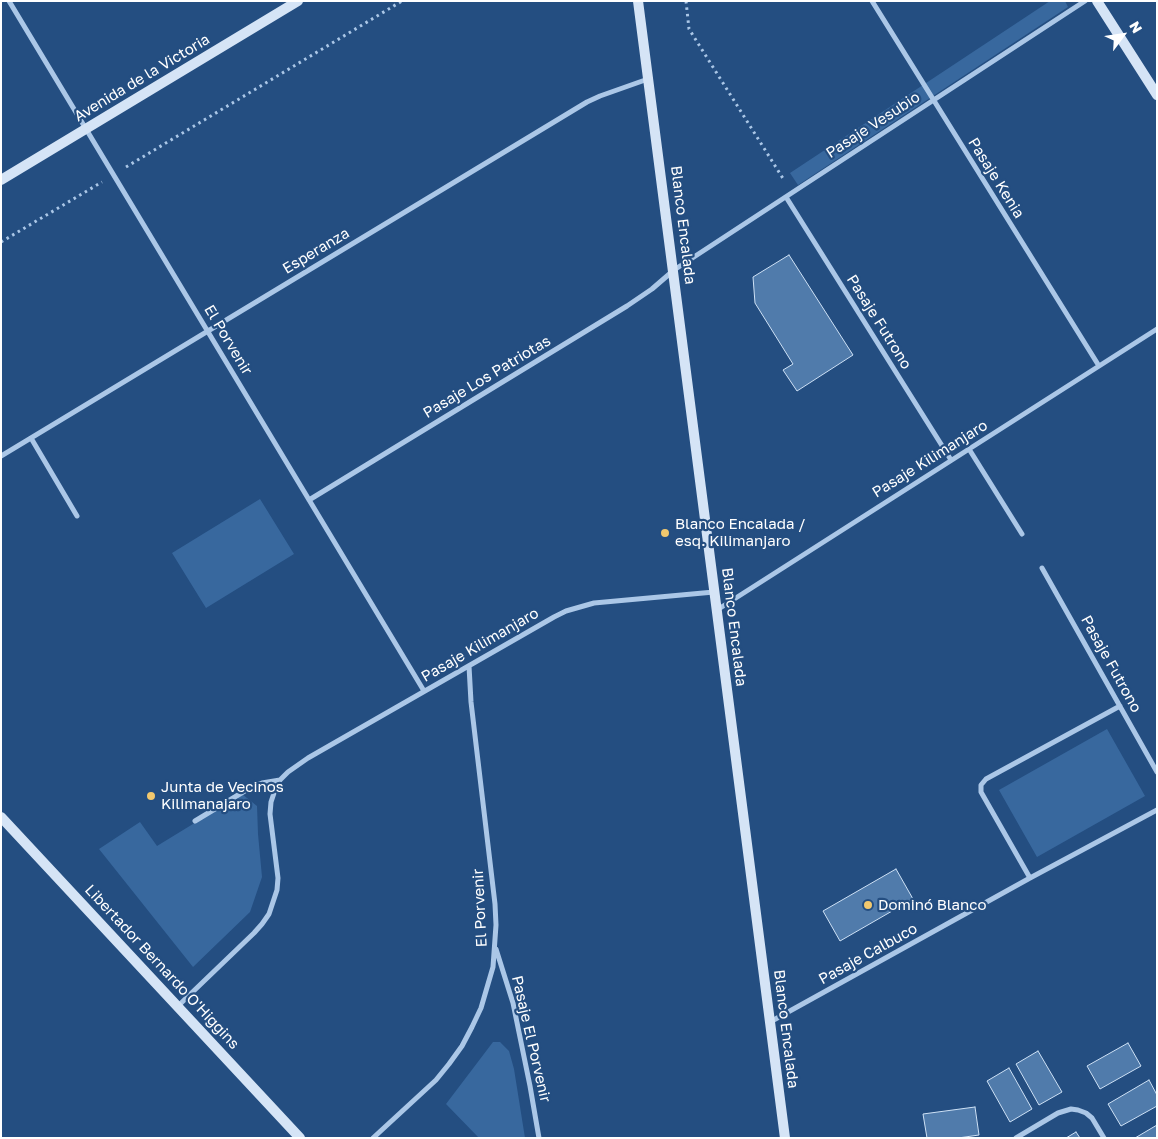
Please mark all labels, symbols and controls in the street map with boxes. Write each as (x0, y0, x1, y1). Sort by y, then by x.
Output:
north arrow (1098, 10, 1148, 60)
text: N (1126, 18, 1146, 36)
street label: Avenida de la Victoria (71, 30, 213, 126)
street label: Pasaje Vesubio (823, 88, 923, 162)
street label: Pasaje Kenia (964, 134, 1028, 222)
street label: Blanco Encalada (667, 165, 699, 285)
street label: Esperanza (279, 224, 353, 278)
street label: Pasaje Futrono (843, 271, 915, 373)
street label: El Porvenir (200, 302, 256, 378)
street label: Pasaje Los Patriotas (420, 332, 554, 422)
street label: Pasaje Kilimanjaro (869, 416, 991, 502)
place label: Blanco Encalada / esq. Kilimanjaro (675, 515, 805, 550)
marker: Blanco Encalada / esq. Kilimanjaro (659, 527, 671, 539)
street label: Blanco Encalada (718, 567, 750, 687)
street label: Pasaje Kilimanjaro (418, 604, 542, 686)
street label: Pasaje Futrono (1077, 612, 1145, 716)
place label: Junta de Vecinos Kilimanajaro (161, 778, 284, 813)
marker: Junta de Vecinos Kilimanajaro (145, 790, 157, 802)
street label: El Porvenir (469, 868, 491, 948)
street label: Libertador Bernardo O'Higgins (81, 881, 243, 1053)
place label: Dominó Blanco (878, 896, 986, 914)
marker: Dominó Blanco (862, 899, 874, 911)
street label: Pasaje Calbuco (816, 919, 920, 989)
street label: Blanco Encalada (770, 969, 802, 1089)
street label: Pasaje El Porvenir (508, 974, 554, 1104)

